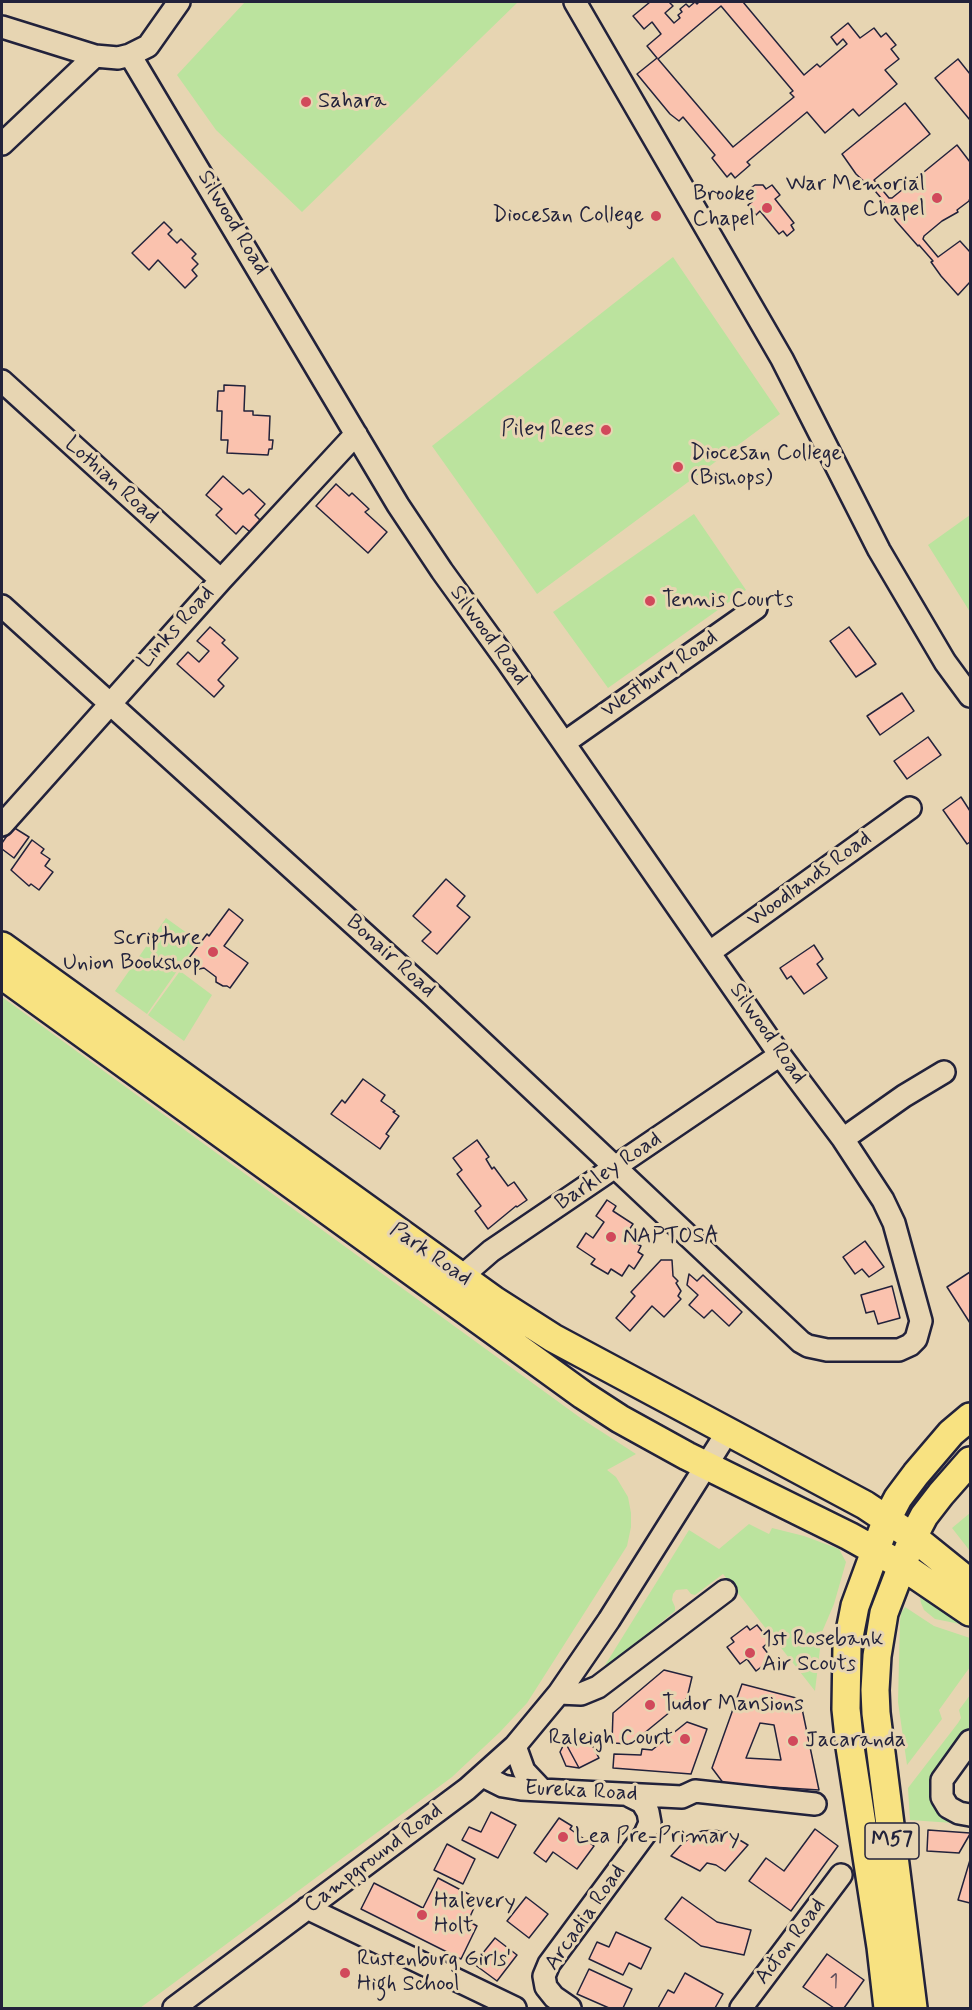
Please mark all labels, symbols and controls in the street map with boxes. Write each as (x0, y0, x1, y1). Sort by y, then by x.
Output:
place label: Sahara (318, 89, 387, 115)
marker: Sahara (299, 95, 313, 109)
street label: Silwood Road (191, 166, 273, 280)
place label: War Memorial Chapel (786, 172, 925, 224)
place label: Brooke Chapel (692, 182, 755, 234)
marker: War Memorial Chapel (930, 191, 944, 205)
marker: Brooke Chapel (760, 201, 774, 215)
place label: Diocesan College (492, 203, 644, 229)
marker: Diocesan College (649, 209, 663, 223)
place label: Piley Rees (501, 417, 594, 443)
marker: Piley Rees (599, 423, 613, 437)
street label: Lothian Road (58, 432, 164, 530)
place label: Diocesan College (Bishops) (690, 441, 842, 493)
marker: Diocesan College (Bishops) (671, 460, 685, 474)
street label: Links Road (133, 581, 221, 675)
street label: Silwood Road (443, 581, 533, 691)
place label: Tennis Courts (662, 588, 793, 614)
marker: Tennis Courts (643, 594, 657, 608)
street label: Westbury Road (597, 625, 723, 725)
street label: Woodlands Road (743, 826, 877, 934)
street label: Bonair Road (340, 910, 440, 1004)
place label: Scripture Union Bookshop (63, 926, 201, 978)
marker: Scripture Union Bookshop (206, 945, 220, 959)
street label: Silwood Road (723, 979, 811, 1089)
street label: Barkley Road (551, 1127, 667, 1217)
street label: Park Road (384, 1217, 476, 1293)
place label: NAPTOSA (623, 1224, 719, 1250)
marker: NAPTOSA (604, 1230, 618, 1244)
place label: 1st Rosebank Air Scouts (762, 1627, 883, 1678)
marker: 1st Rosebank Air Scouts (743, 1646, 757, 1660)
place label: Tudor Mansions (662, 1692, 804, 1718)
marker: Tudor Mansions (643, 1698, 657, 1712)
place label: Raleigh Court (548, 1726, 673, 1752)
place label: Jacaranda (805, 1728, 906, 1754)
marker: Raleigh Court (678, 1732, 692, 1746)
marker: Jacaranda (786, 1734, 800, 1748)
street label: Eureka Road (524, 1776, 638, 1808)
street label: Campground Road (300, 1798, 448, 1920)
road number: M57 (865, 1823, 919, 1859)
place label: Lea Pre-Primary (575, 1824, 740, 1850)
marker: Lea Pre-Primary (556, 1830, 570, 1844)
street label: Arcadia Road (540, 1860, 632, 1976)
place label: Halevery Holt (434, 1889, 516, 1940)
street label: Acton Road (750, 1894, 832, 1990)
marker: Halevery Holt (415, 1908, 429, 1922)
place label: Rustenburg Girls' High School (357, 1947, 511, 1999)
marker: Rustenburg Girls' High School (338, 1966, 352, 1980)
house number: 1 (830, 1971, 838, 1995)

